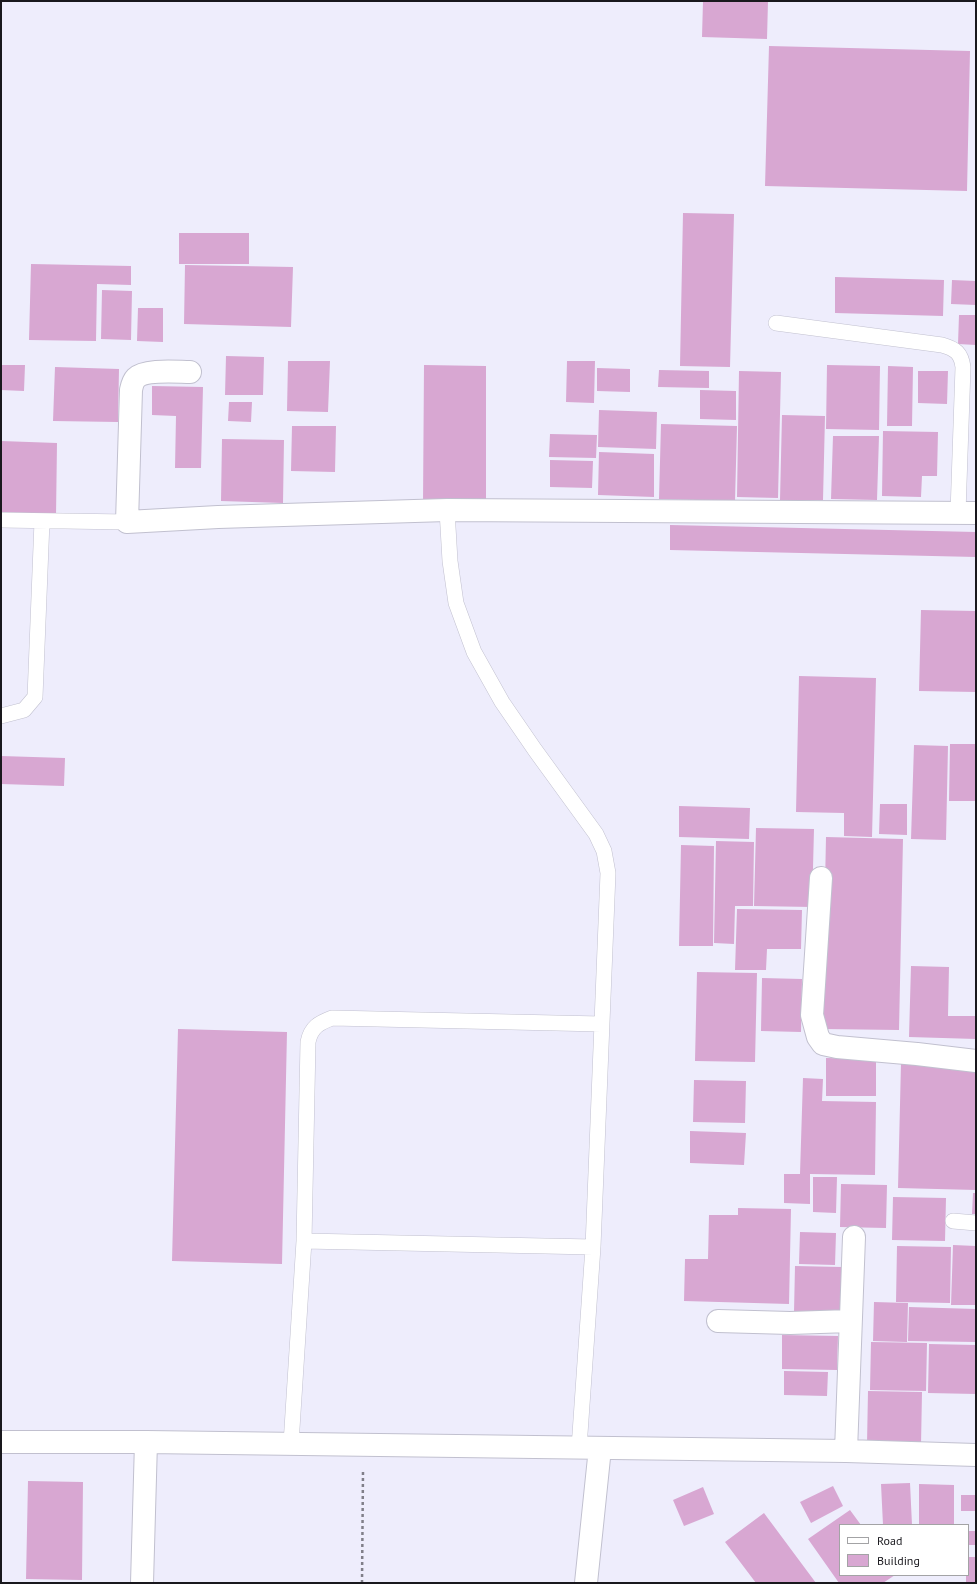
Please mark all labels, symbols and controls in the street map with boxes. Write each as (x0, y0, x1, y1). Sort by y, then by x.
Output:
legend (839, 1524, 969, 1576)
text: Road (877, 1533, 902, 1548)
text: Building (877, 1553, 920, 1568)

